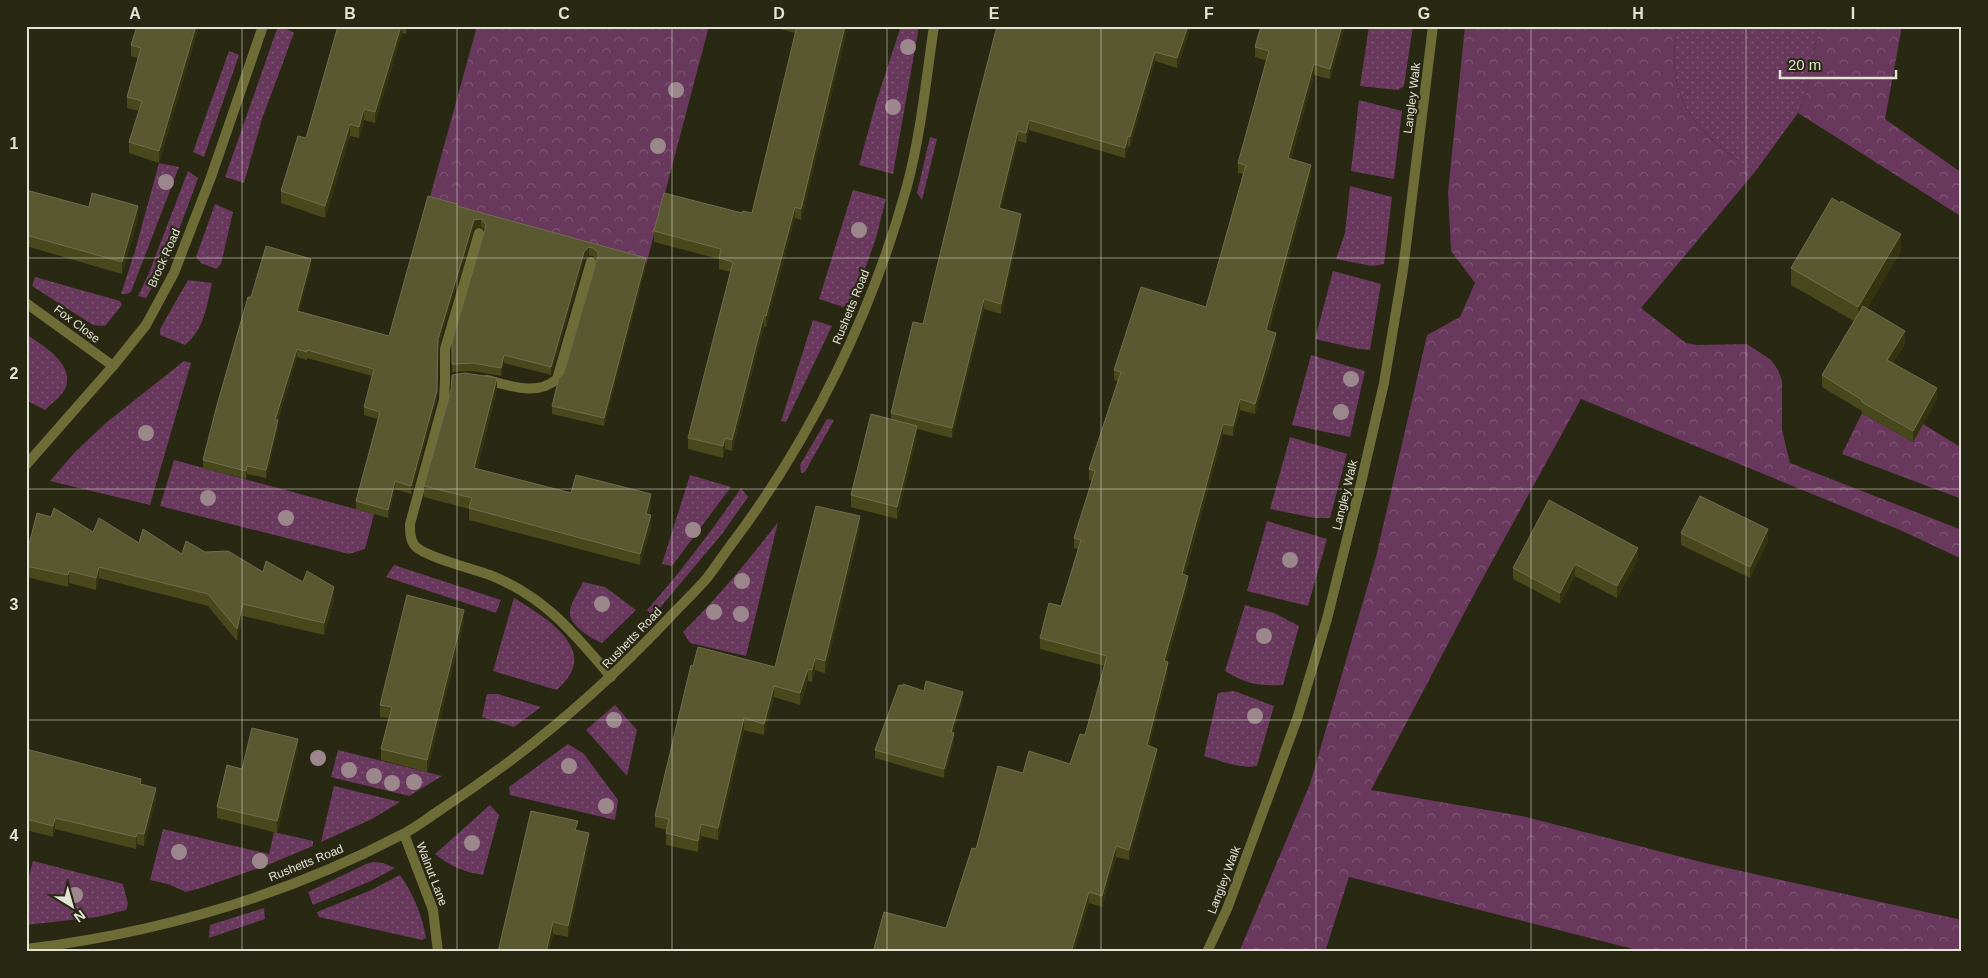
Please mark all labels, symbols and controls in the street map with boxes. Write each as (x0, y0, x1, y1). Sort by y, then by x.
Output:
text: A (129, 5, 141, 22)
text: B (344, 5, 356, 22)
text: C (558, 5, 570, 22)
text: D (773, 5, 785, 22)
text: E (989, 5, 1000, 22)
text: F (1204, 5, 1214, 22)
text: G (1418, 5, 1430, 22)
text: H (1632, 5, 1644, 22)
text: I (1851, 5, 1855, 22)
scale bar (1780, 48, 1897, 80)
text: 20 m (1788, 56, 1821, 73)
street label: Langley Walk (1401, 61, 1423, 134)
text: 1 (10, 135, 19, 152)
street label: Brock Road (145, 227, 183, 289)
street label: Rushetts Road (830, 268, 872, 346)
street label: Fox Close (51, 302, 103, 346)
text: 2 (10, 365, 19, 382)
street label: Langley Walk (1330, 458, 1361, 531)
text: 3 (10, 596, 19, 613)
street label: Rushetts Road (599, 605, 665, 671)
text: 4 (10, 827, 19, 844)
street label: Walnut Lane (413, 840, 451, 908)
street label: Rushetts Road (267, 842, 345, 884)
street label: Langley Walk (1205, 843, 1244, 916)
north arrow (48, 880, 98, 930)
text: N (71, 907, 89, 926)

